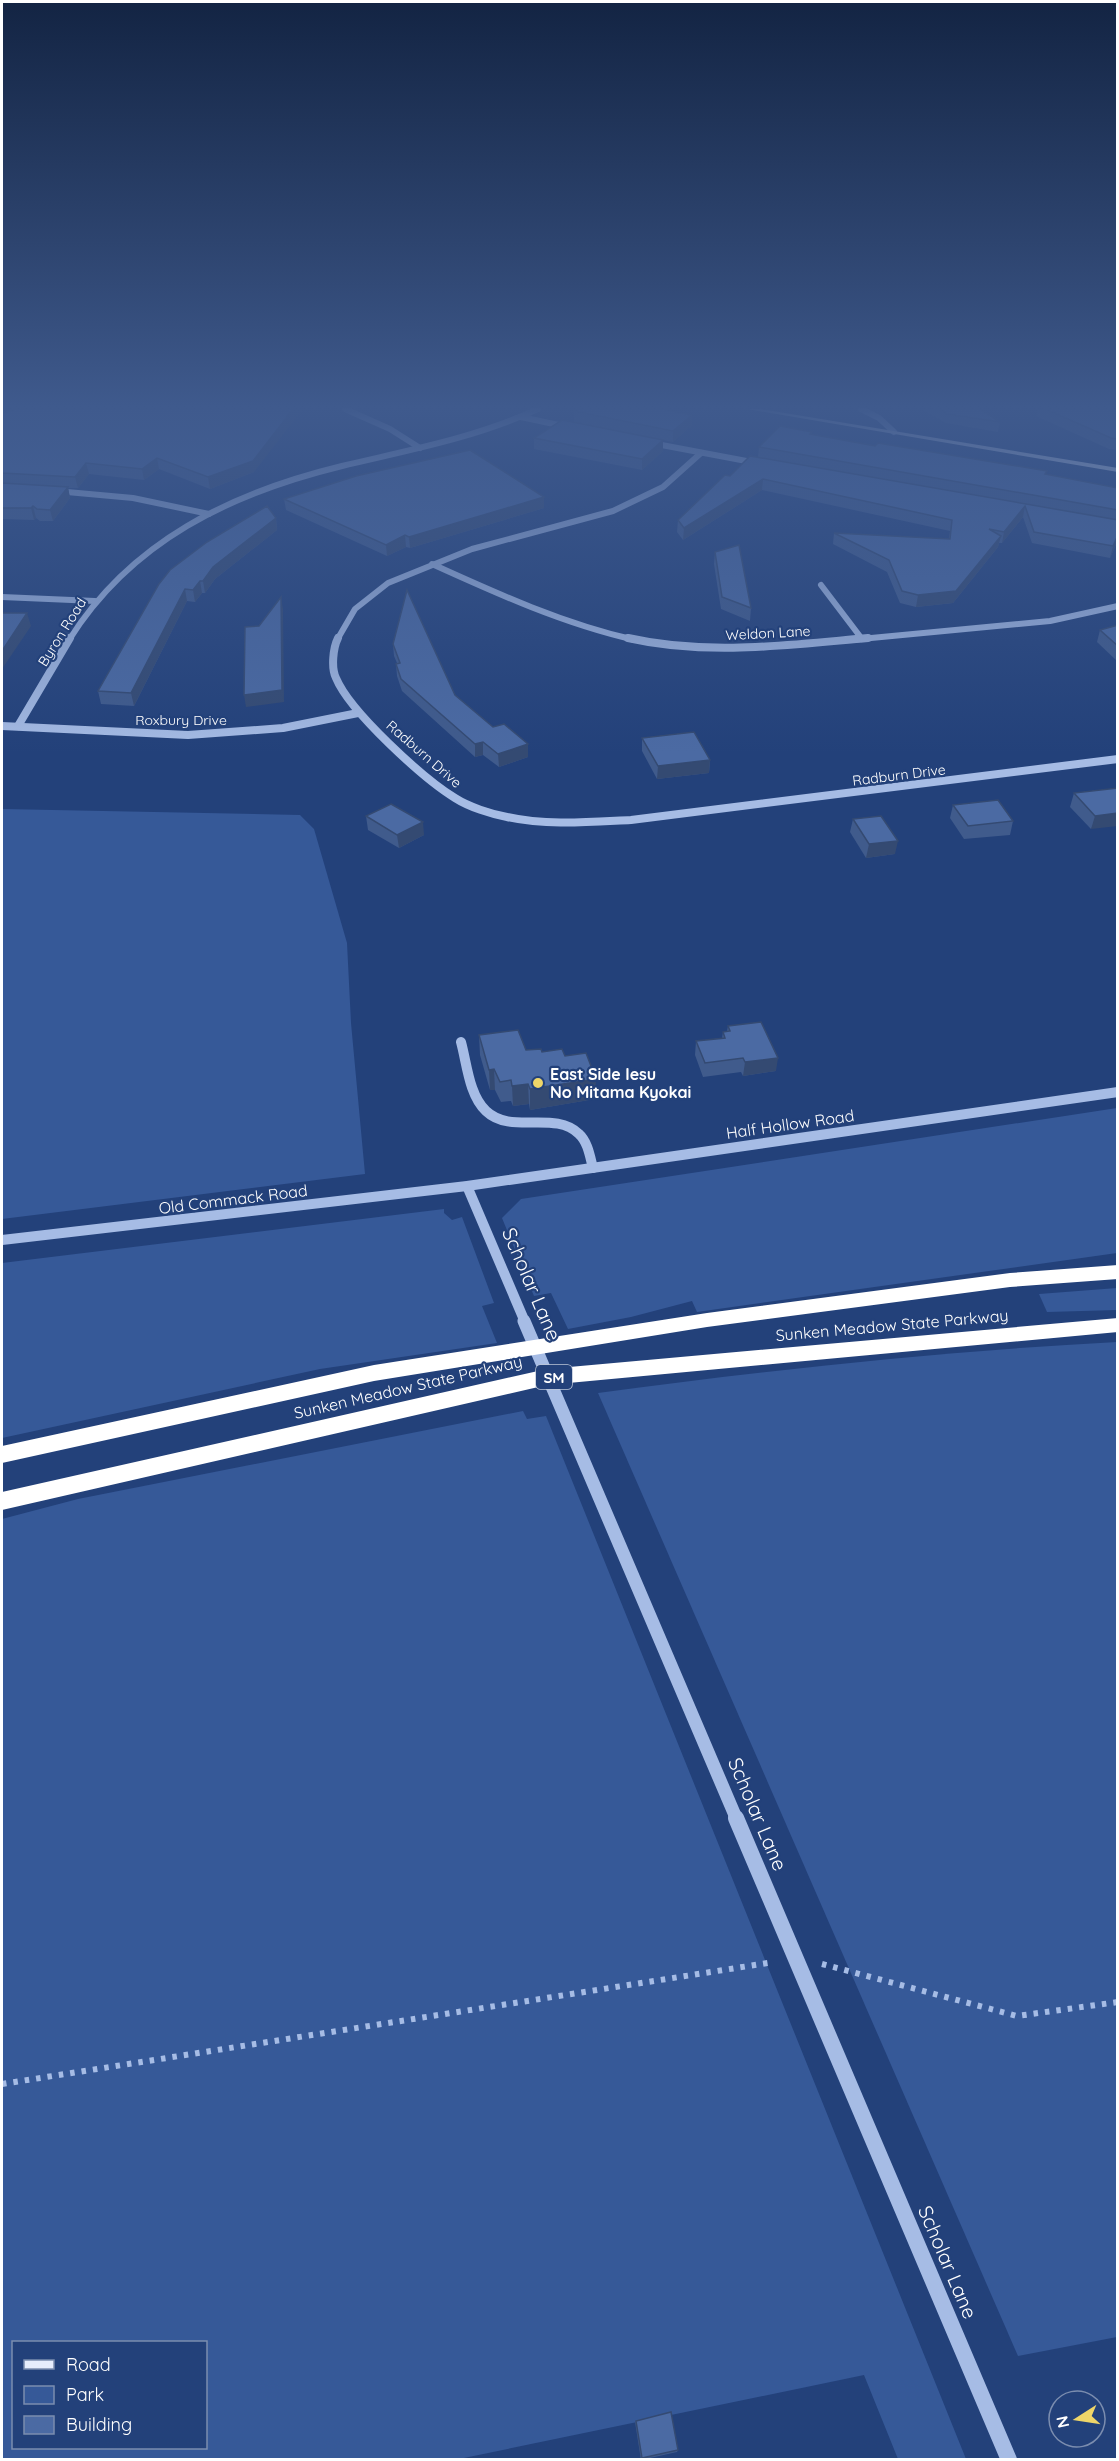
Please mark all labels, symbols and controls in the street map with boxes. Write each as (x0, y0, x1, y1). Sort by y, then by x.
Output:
street label: Byron Road (34, 594, 90, 670)
street label: Weldon Lane (725, 622, 811, 644)
street label: Roxbury Drive (135, 711, 227, 729)
street label: Radburn Drive (383, 716, 465, 792)
street label: Radburn Drive (851, 760, 947, 790)
place label: East Side Iesu No Mitama Kyokai (550, 1064, 691, 1102)
marker: East Side Iesu No Mitama Kyokai (531, 1076, 545, 1090)
street label: Half Hollow Road (725, 1105, 855, 1143)
street label: Old Commack Road (157, 1180, 309, 1218)
street label: Scholar Lane (497, 1224, 567, 1344)
street label: Sunken Meadow State Parkway (775, 1305, 1009, 1345)
street label: Sunken Meadow State Parkway (292, 1351, 524, 1423)
road number: SM (536, 1365, 572, 1389)
street label: Scholar Lane (723, 1754, 793, 1874)
street label: Scholar Lane (913, 2202, 983, 2322)
legend (12, 2341, 207, 2449)
text: Road (66, 2353, 111, 2376)
text: Park (66, 2383, 104, 2406)
north arrow (1047, 2389, 1107, 2449)
text: Building (66, 2413, 132, 2436)
text: N (1051, 2414, 1073, 2430)

